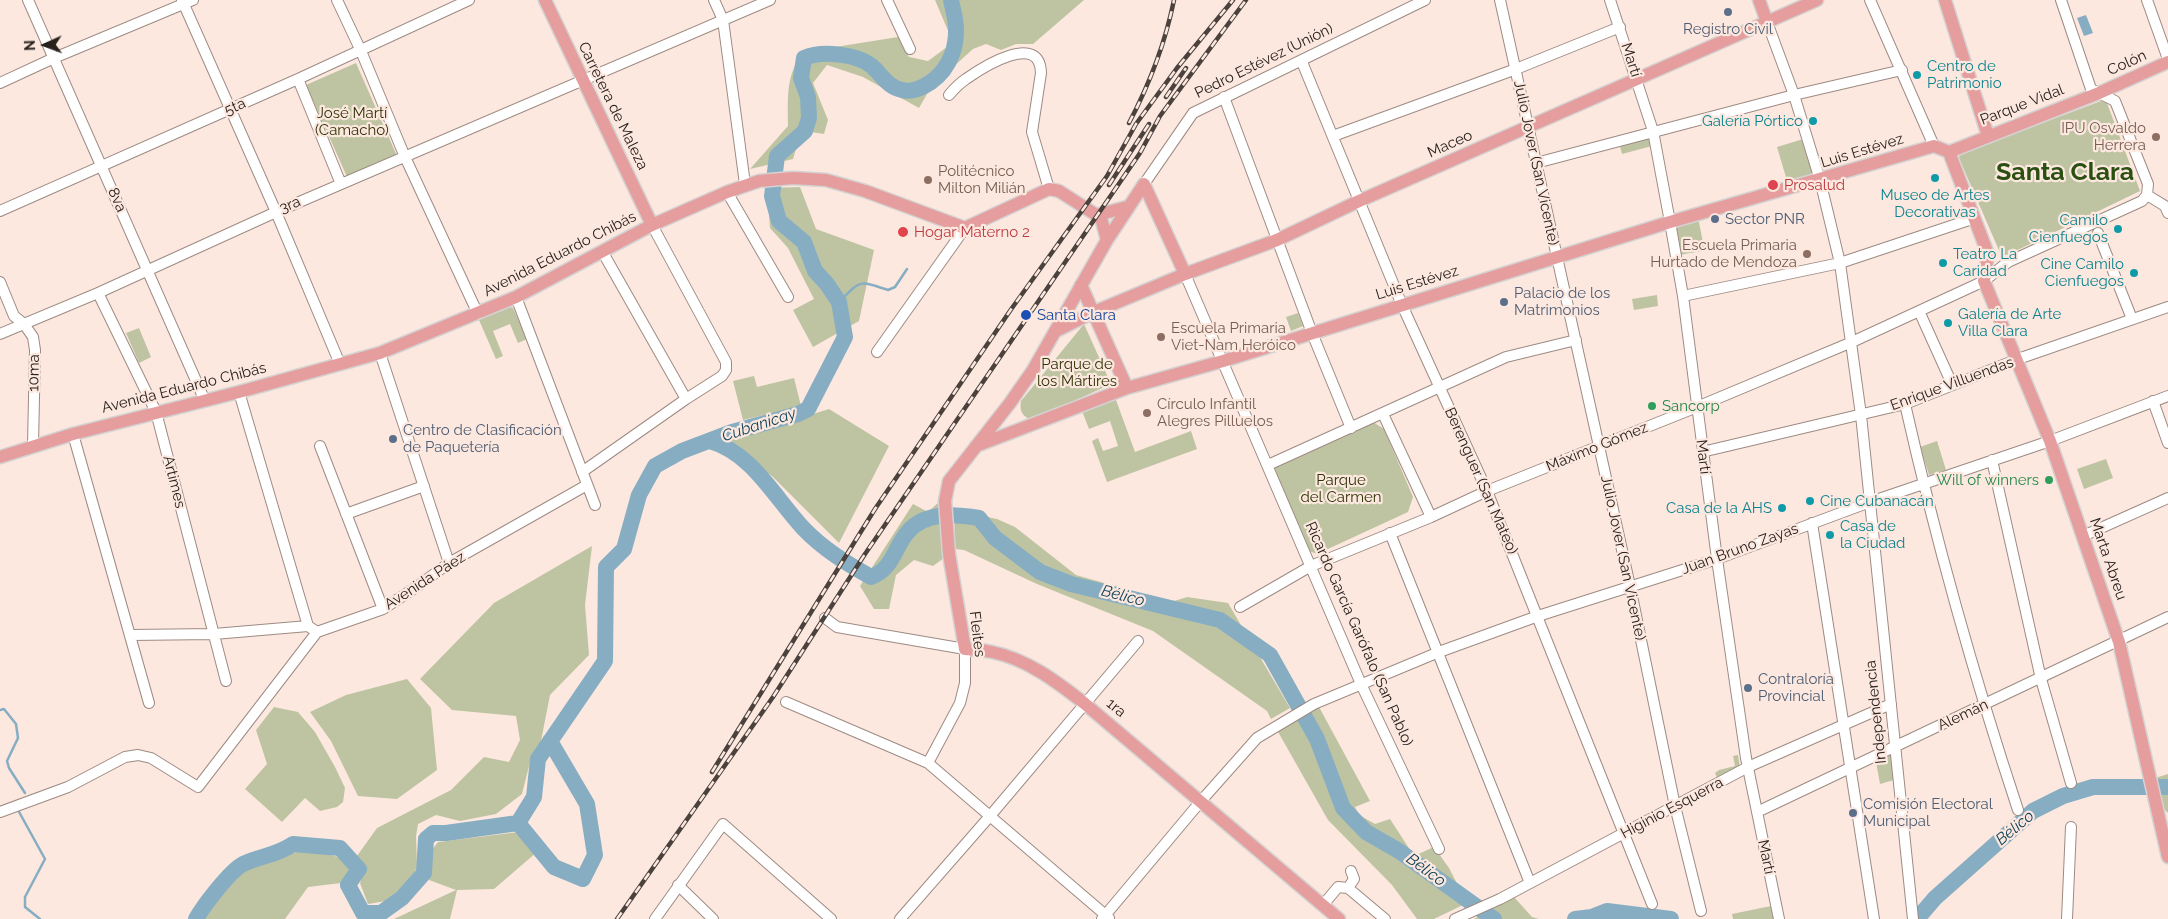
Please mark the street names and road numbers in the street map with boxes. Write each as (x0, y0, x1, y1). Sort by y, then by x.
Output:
street label: Pedro Estévez (Unión) (1192, 20, 1336, 102)
street label: Carretera de Maleza (574, 39, 652, 173)
street label: Martí (1617, 41, 1645, 79)
street label: Colón (2105, 46, 2149, 80)
street label: Julio Jover (San Vicente) (1510, 79, 1562, 247)
street label: Parque Vidal (1978, 81, 2066, 129)
street label: 5ta (222, 94, 248, 120)
street label: Maceo (1425, 126, 1475, 162)
street label: Luis Estévez (1818, 130, 1906, 172)
street label: 8va (104, 185, 130, 215)
street label: 3ra (277, 193, 303, 217)
street label: Avenida Eduardo Chibás (481, 208, 639, 300)
street label: Luis Estévez (1373, 262, 1461, 304)
street label: Enrique Villuendas (1888, 353, 2016, 415)
street label: 10ma (25, 354, 43, 392)
street label: Avenida Eduardo Chibás (100, 359, 268, 417)
street label: Berenguer (San Mateo) (1440, 405, 1522, 557)
street label: Máximo Gómez (1543, 418, 1651, 476)
street label: Martí (1692, 439, 1714, 475)
street label: Artimes (159, 454, 189, 510)
street label: Julio Jover (San Vicente) (1597, 474, 1649, 642)
street label: Marta Abreu (2086, 516, 2130, 602)
street label: Ricardo García Garófalo (San Pablo) (1301, 519, 1417, 749)
street label: Juan Bruno Zayas (1679, 519, 1801, 579)
street label: Avenida Páez (381, 548, 469, 614)
street label: Fleites (965, 610, 989, 658)
street label: Independencia (1862, 659, 1890, 765)
street label: 1ra (1103, 695, 1129, 721)
street label: Alemán (1935, 695, 1991, 735)
street label: Higinio Esquerra (1618, 773, 1726, 843)
street label: Martí (1754, 838, 1778, 876)

